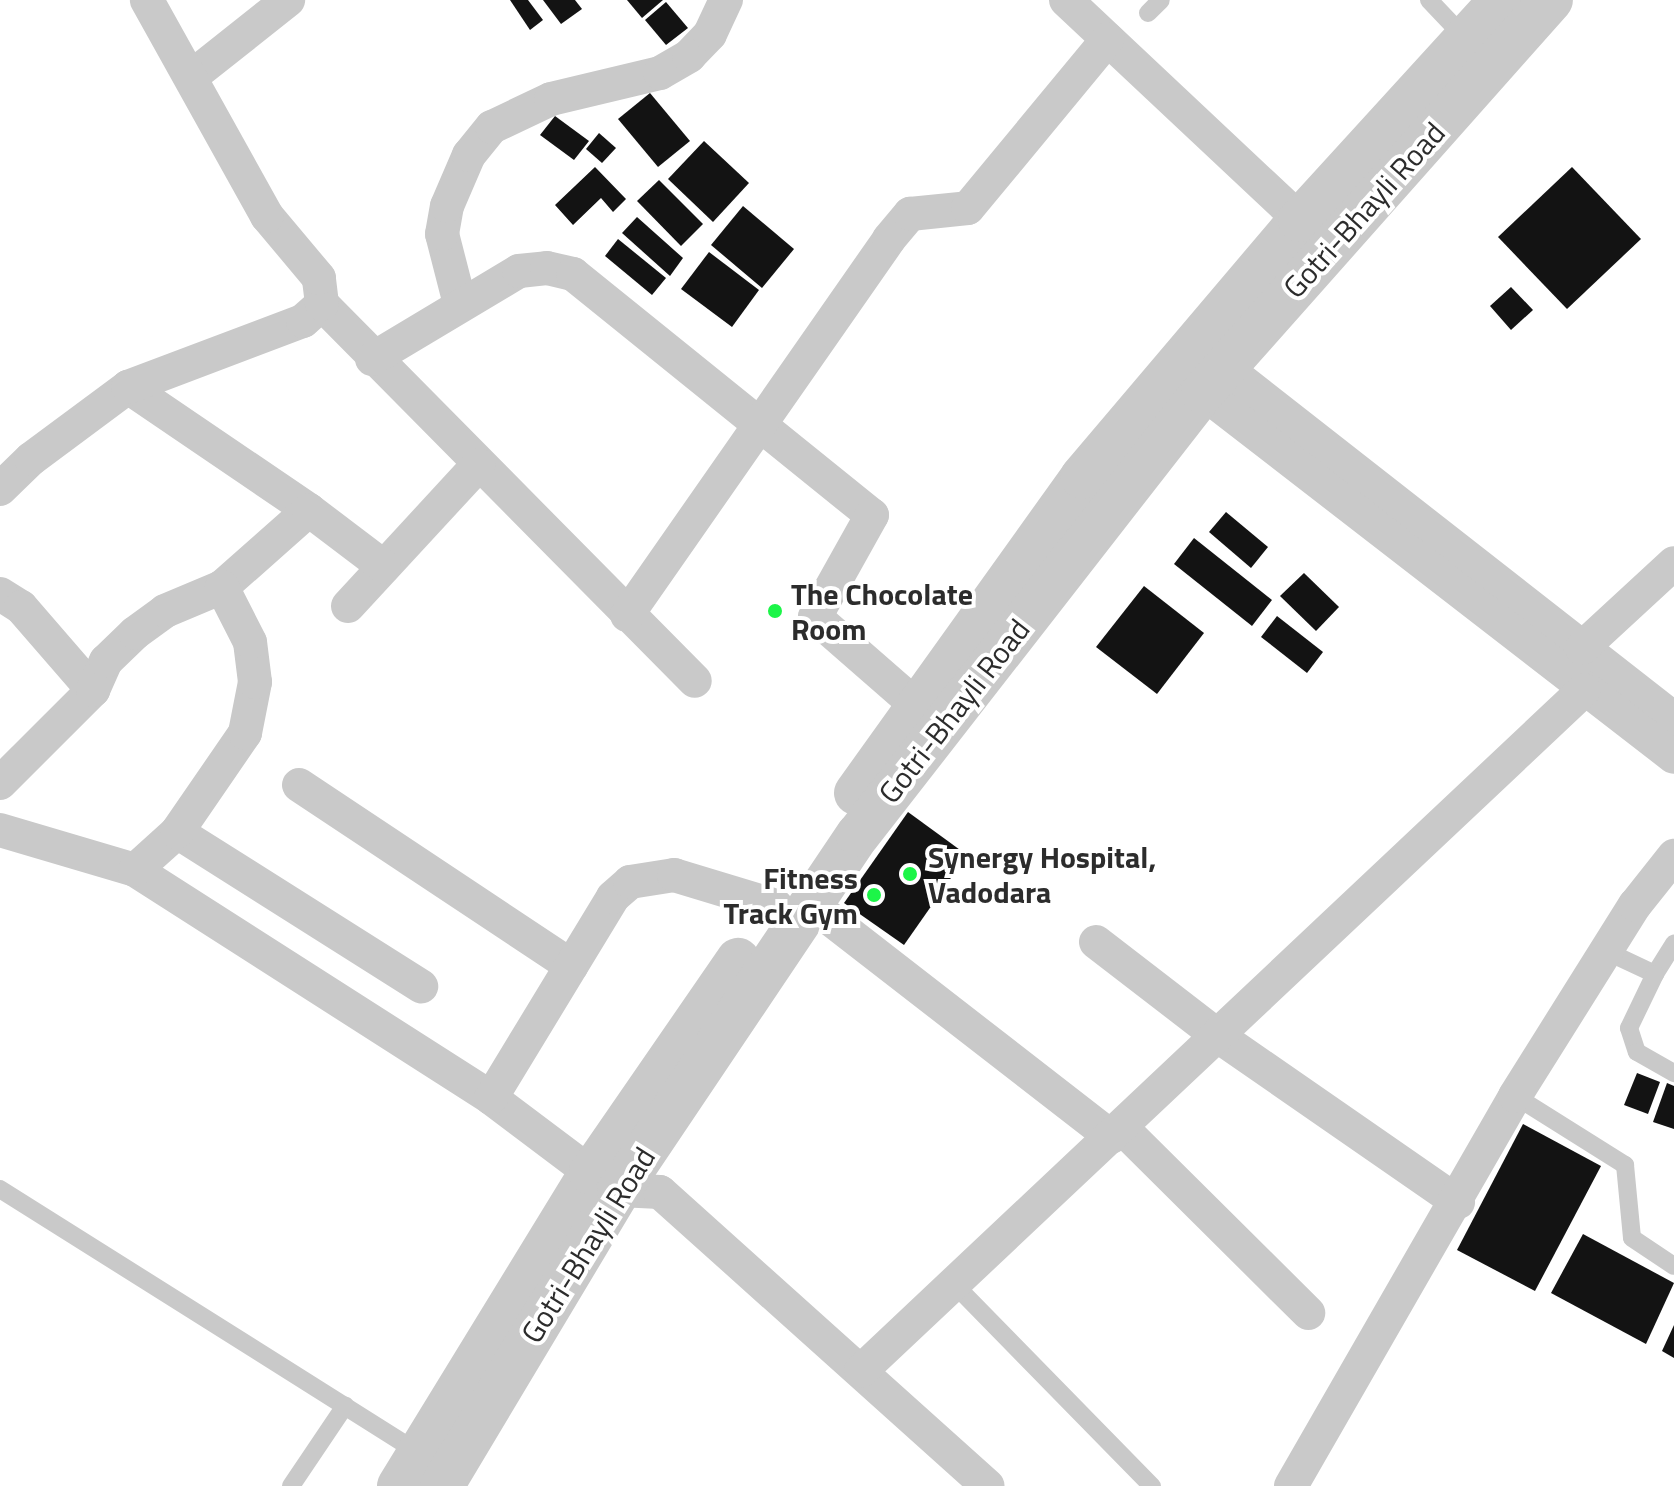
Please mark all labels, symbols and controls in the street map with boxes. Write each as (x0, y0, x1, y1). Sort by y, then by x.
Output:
street label: Gotri-Bhayli Road (1276, 115, 1452, 305)
place label: The Chocolate Room (791, 576, 973, 646)
marker: The Chocolate Room (766, 602, 784, 620)
street label: Gotri-Bhayli Road (871, 612, 1037, 810)
place label: Synergy Hospital, Vadodara (928, 839, 1156, 910)
place label: Fitness Track Gym (724, 860, 858, 930)
marker: Synergy Hospital, Vadodara (899, 863, 921, 885)
marker: Fitness Track Gym (865, 886, 883, 904)
street label: Gotri-Bhayli Road (513, 1141, 663, 1349)

